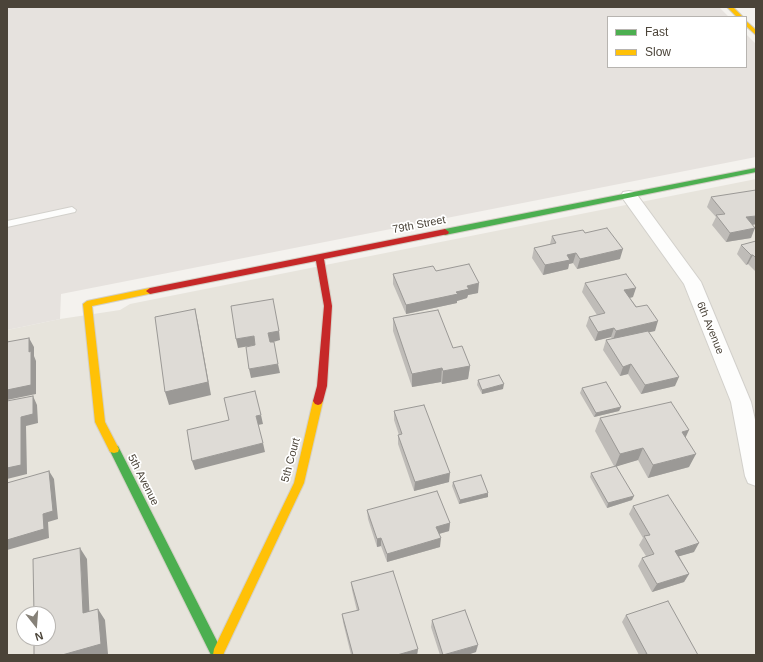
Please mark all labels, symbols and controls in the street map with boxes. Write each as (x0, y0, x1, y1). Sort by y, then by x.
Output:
legend (607, 16, 747, 68)
text: Fast (645, 25, 668, 39)
text: Slow (645, 45, 671, 59)
street label: 79th Street (391, 213, 447, 237)
street label: 6th Avenue (693, 300, 727, 356)
street label: 5th Court (279, 436, 303, 484)
street label: 5th Avenue (125, 452, 161, 508)
north arrow (16, 606, 56, 646)
text: N (34, 630, 45, 643)

